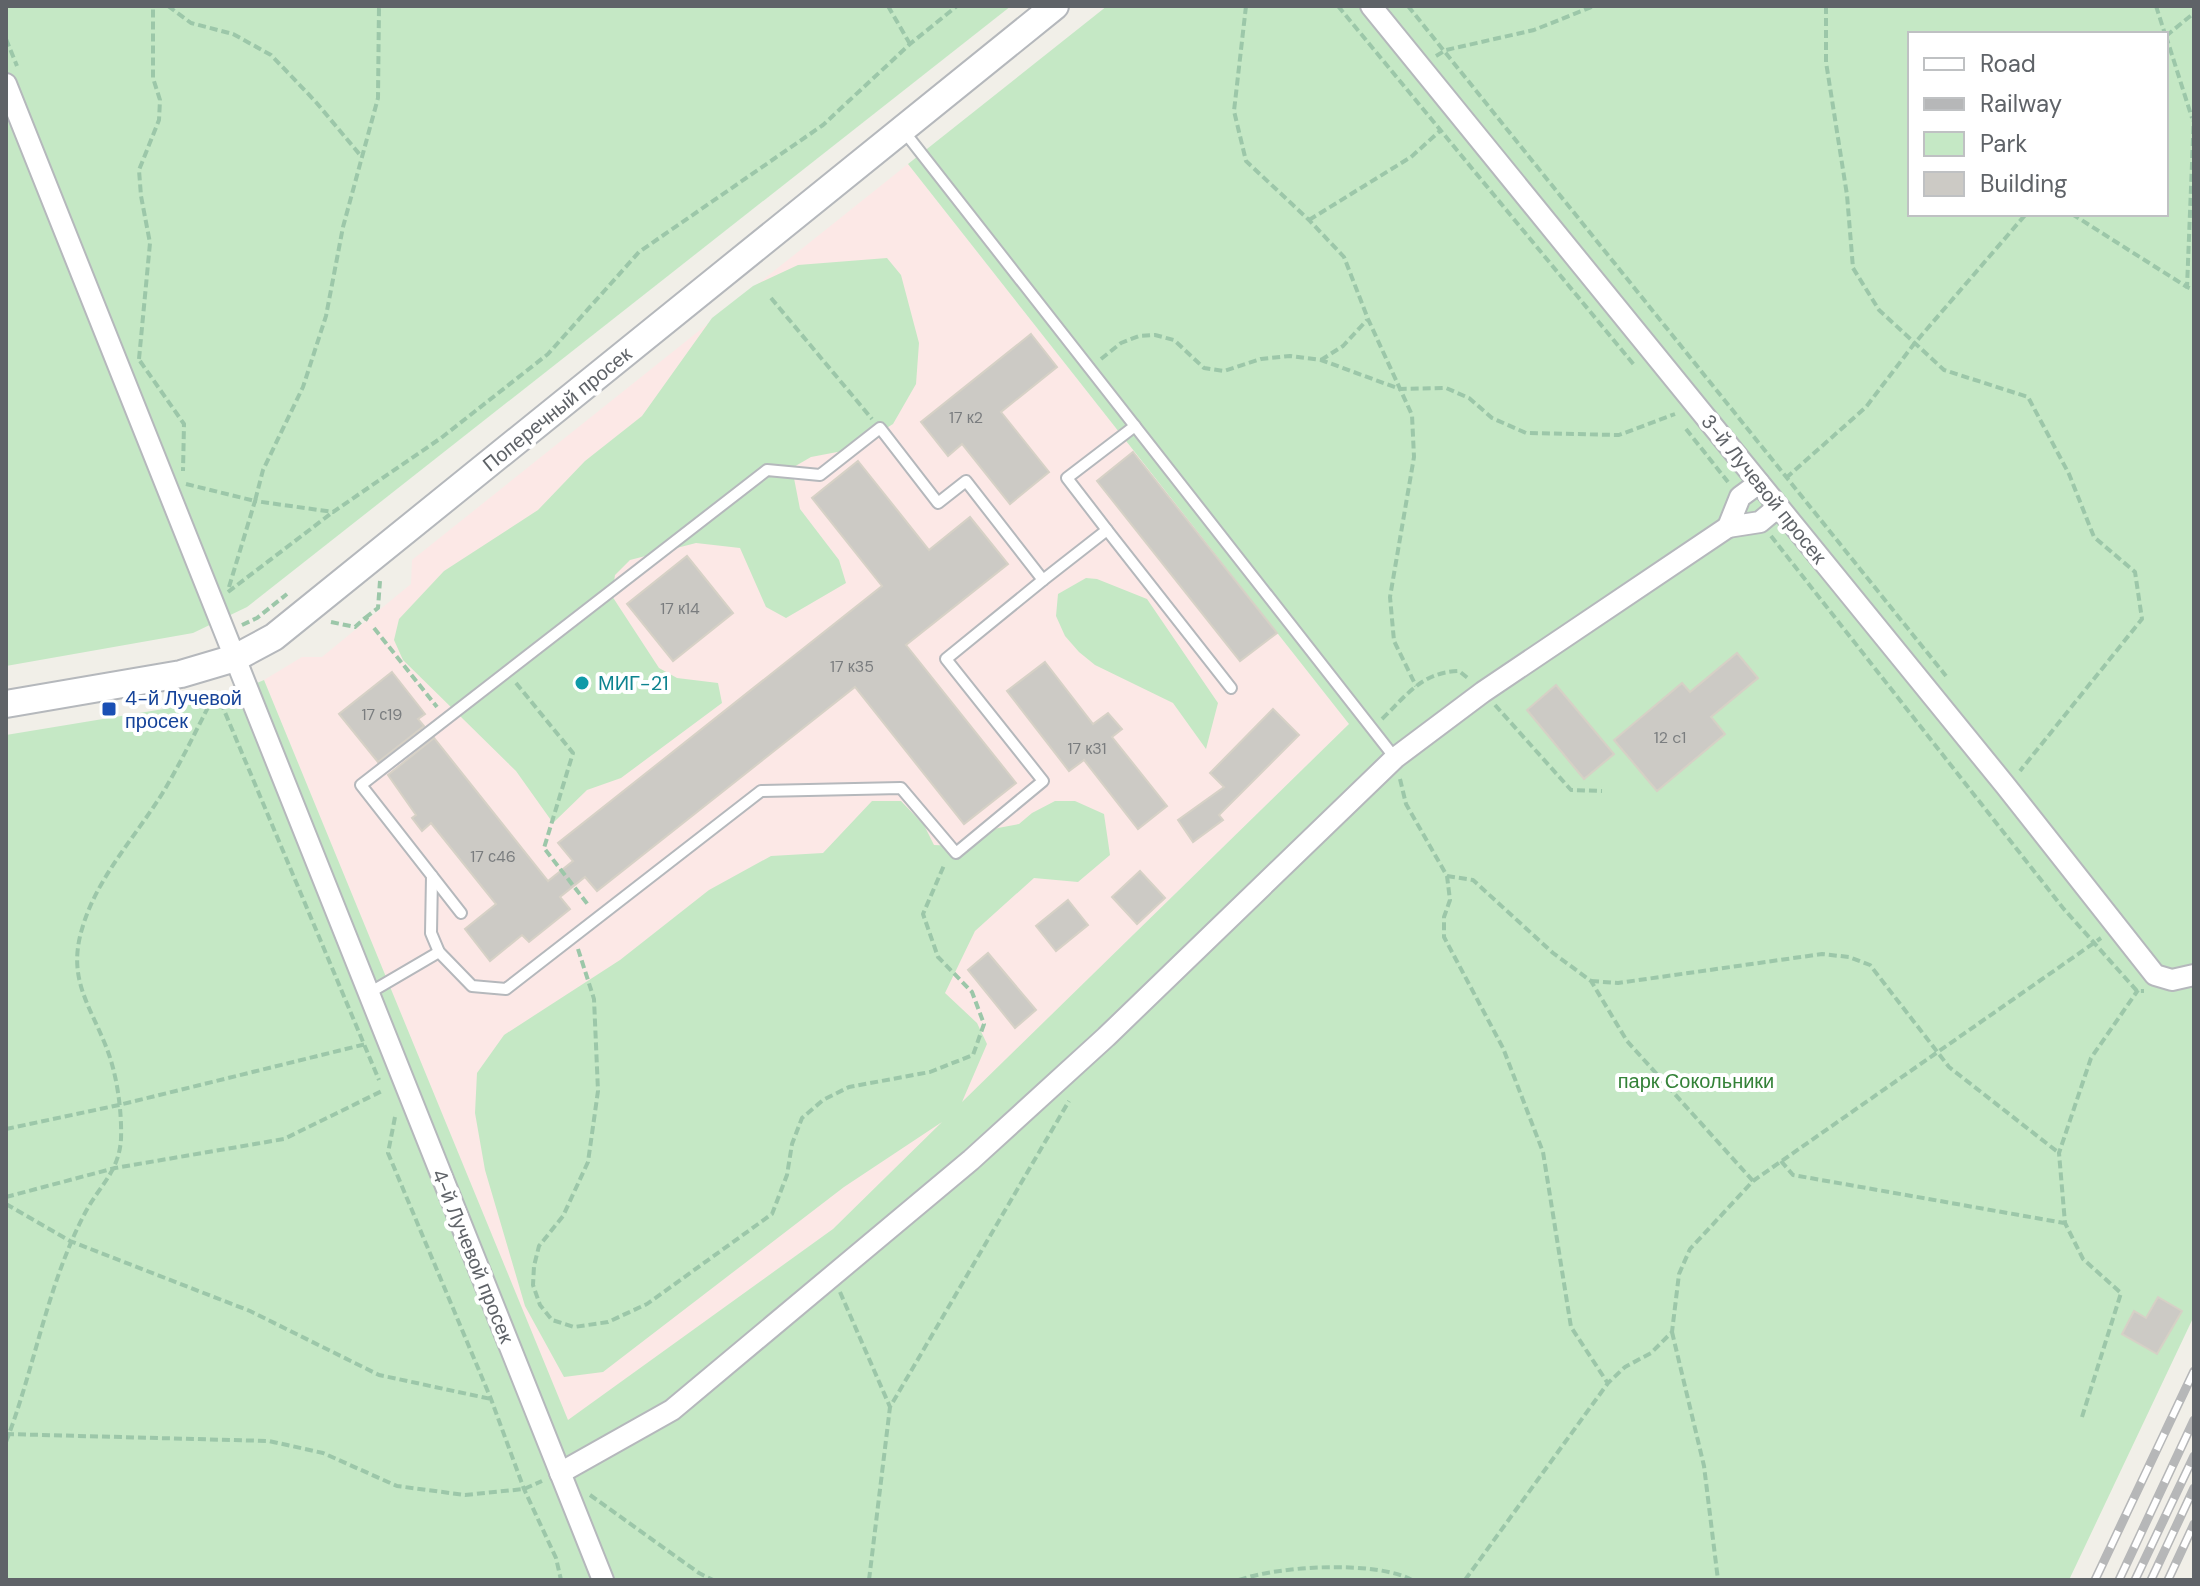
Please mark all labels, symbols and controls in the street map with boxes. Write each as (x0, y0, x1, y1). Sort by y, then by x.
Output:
legend (1908, 32, 2168, 216)
text: Road (1980, 48, 2036, 79)
text: Railway (1980, 88, 2062, 119)
text: Park (1980, 128, 2027, 159)
text: Building (1980, 168, 2067, 199)
street label: Поперечный просек (477, 341, 637, 477)
house number: 17 к2 (949, 407, 983, 428)
street label: 3-й Лучевой просек (1696, 409, 1832, 569)
house number: 17 к14 (660, 598, 700, 619)
house number: 17 к35 (830, 656, 874, 677)
place label: МИГ-21 (598, 670, 668, 696)
marker: МИГ-21 (573, 674, 591, 692)
place label: 4-й Лучевой просек (125, 685, 242, 734)
marker: 4-й Лучевой просек (100, 700, 118, 718)
house number: 17 с19 (362, 704, 402, 725)
house number: 12 c1 (1654, 727, 1686, 748)
house number: 17 к31 (1068, 738, 1106, 759)
house number: 17 с46 (470, 846, 516, 867)
park label: парк Сокольники (1618, 1068, 1774, 1094)
street label: 4-й Лучевой просек (426, 1165, 520, 1347)

